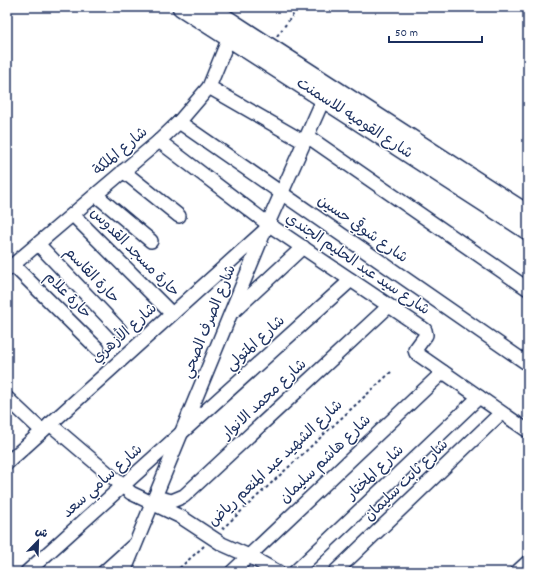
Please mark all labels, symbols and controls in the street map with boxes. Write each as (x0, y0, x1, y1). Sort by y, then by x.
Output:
scale bar (389, 18, 482, 44)
text: 50 m (395, 25, 418, 42)
street label: شارع القوميه للاسمنت (291, 73, 417, 165)
street label: شارع الملكة (89, 122, 153, 182)
street label: شارع شوقي حسين (312, 189, 413, 270)
street label: حارة مسجد القدوس (84, 203, 184, 303)
street label: شارع سيد عبد الحليم الجندي (280, 208, 434, 322)
street label: حارة القاسم (58, 243, 124, 309)
street label: شارع الصرف الصحي (177, 262, 243, 382)
street label: حارة علام (38, 267, 96, 325)
street label: شارع الأزهري (87, 298, 163, 369)
street label: شارع المتولي (221, 311, 291, 377)
street label: شارع محمد الانوار (217, 355, 312, 446)
street label: شارع الشهيد عبد المنعم رياض (204, 395, 348, 533)
street label: شارع هاشم سليمان (275, 410, 377, 510)
street label: شارع ثابت سليمان (360, 435, 454, 527)
street label: شارع سامي سعد (58, 440, 148, 524)
street label: شارع المختار (341, 440, 410, 506)
north arrow (18, 521, 58, 561)
text: ش (32, 524, 50, 543)

